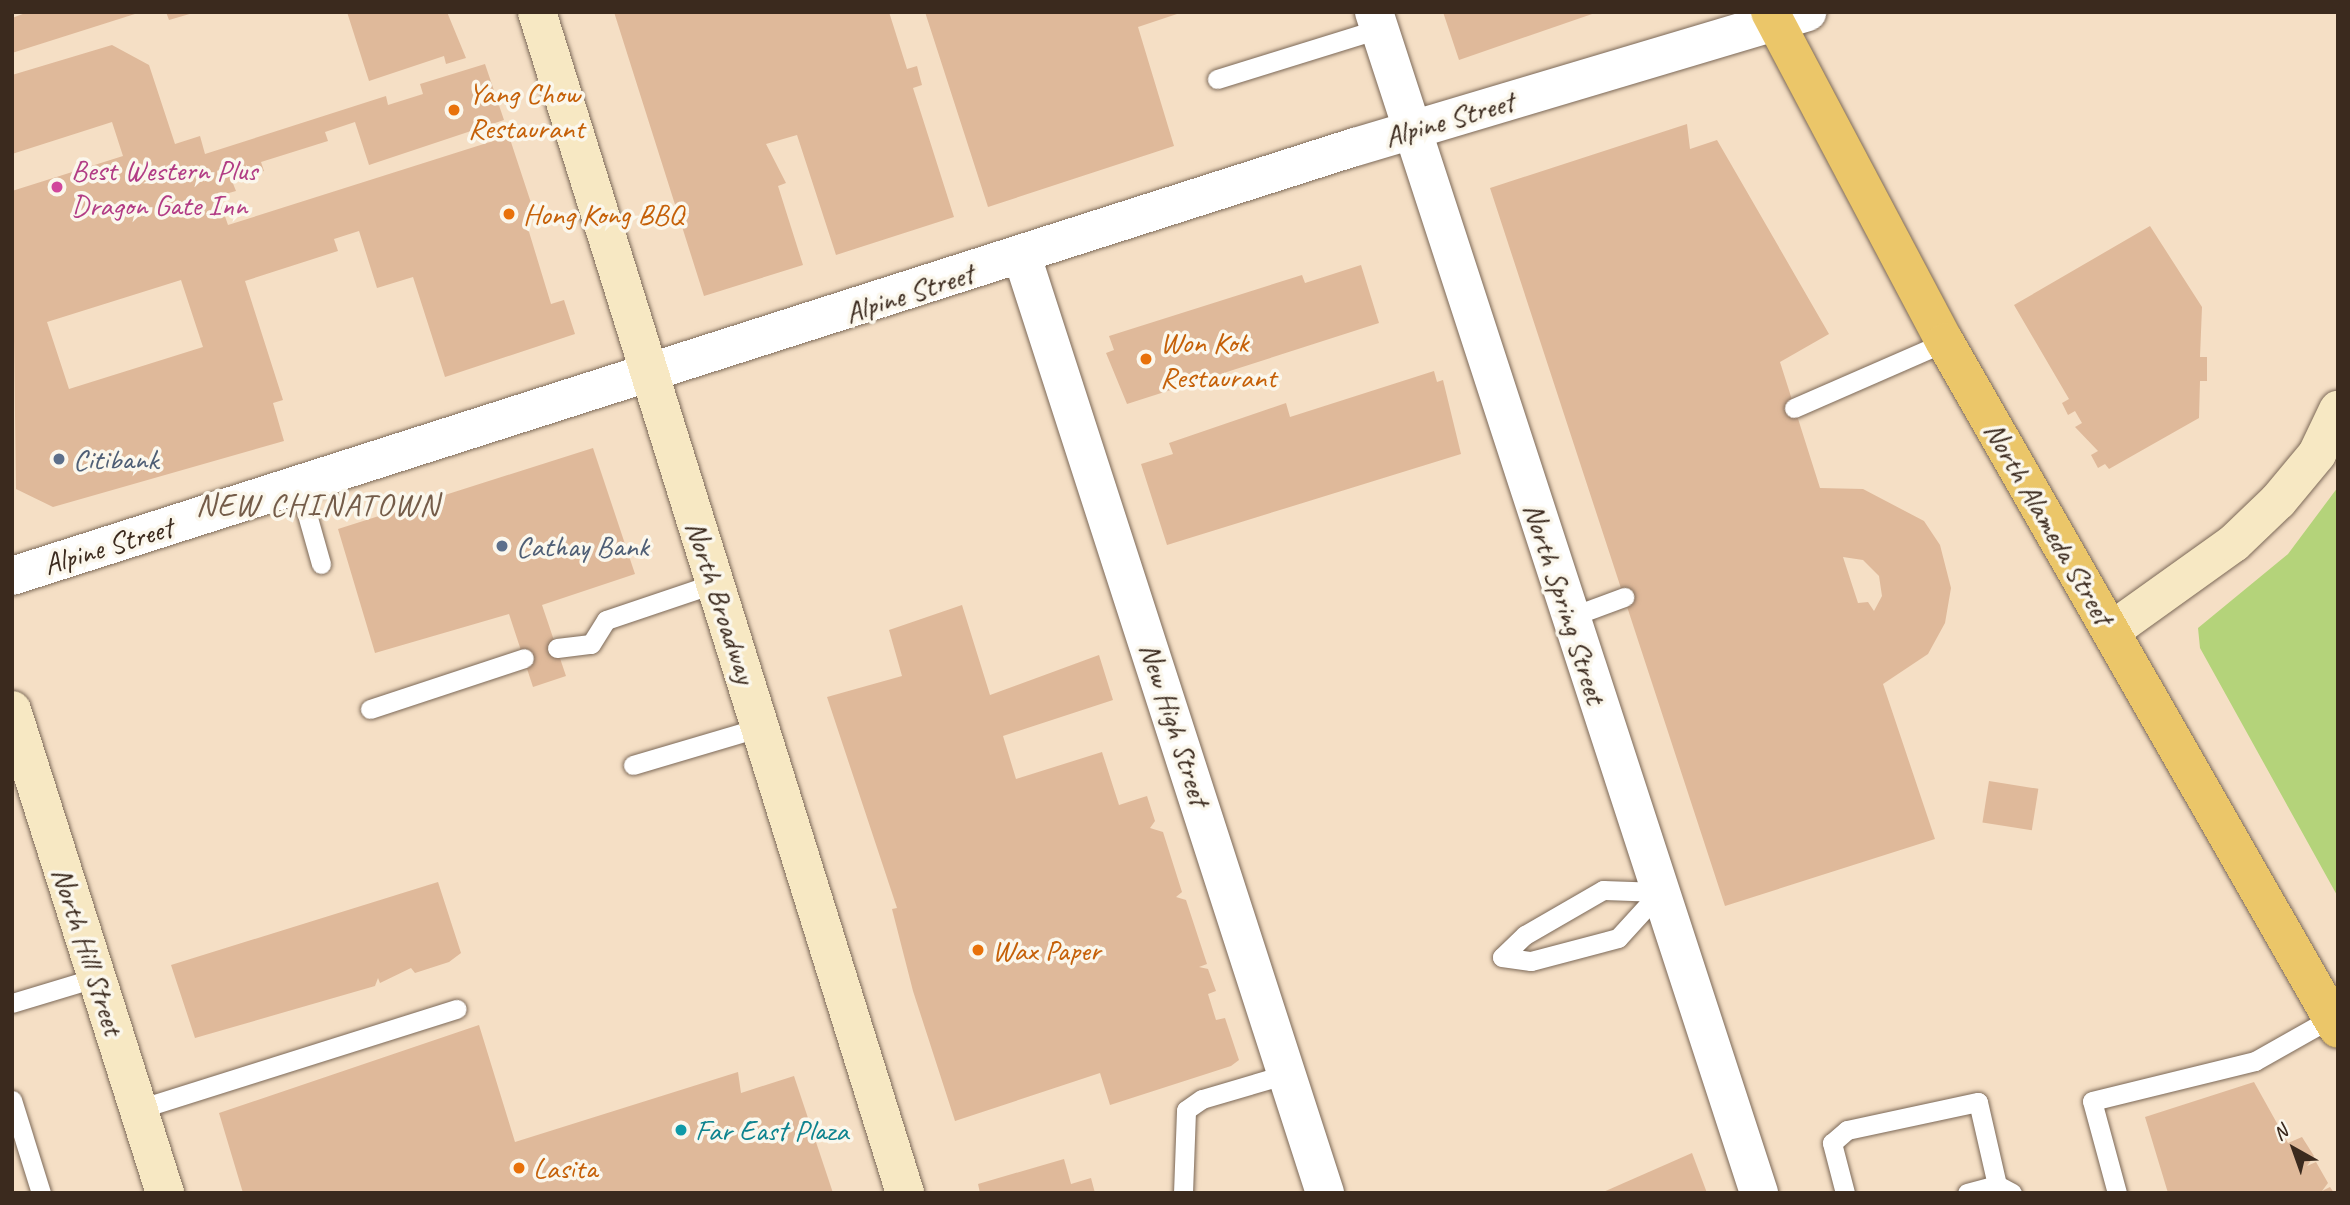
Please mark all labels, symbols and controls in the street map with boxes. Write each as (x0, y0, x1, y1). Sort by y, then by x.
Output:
place label: Yang Chow Restaurant (468, 75, 584, 146)
street label: Alpine Street (1380, 83, 1518, 155)
marker: Yang Chow Restaurant (446, 102, 462, 118)
place label: Best Western Plus Dragon Gate Inn (71, 152, 258, 222)
marker: Best Western Plus Dragon Gate Inn (49, 179, 65, 195)
place label: Hong Kong BBQ (523, 196, 684, 232)
marker: Hong Kong BBQ (501, 206, 517, 222)
street label: Alpine Street (840, 255, 978, 331)
place label: Won Kok Restaurant (1160, 324, 1276, 394)
marker: Won Kok Restaurant (1138, 351, 1154, 367)
street label: North Alameda Street (1976, 415, 2122, 631)
place label: Citibank (73, 441, 158, 477)
marker: Citibank (51, 451, 67, 467)
district label: NEW CHINATOWN (199, 486, 437, 524)
street label: North Spring Street (1516, 498, 1614, 708)
street label: Alpine Street (39, 509, 177, 583)
street label: North Broadway (678, 516, 764, 688)
place label: Cathay Bank (516, 528, 649, 564)
marker: Cathay Bank (494, 538, 510, 554)
street label: New High Street (1132, 637, 1218, 811)
street label: North Hill Street (44, 862, 132, 1040)
place label: Wax Paper (992, 932, 1102, 968)
marker: Wax Paper (970, 942, 986, 958)
place label: Far East Plaza (695, 1112, 849, 1148)
north arrow (2259, 1114, 2329, 1184)
text: N (2268, 1120, 2293, 1146)
marker: Far East Plaza (673, 1122, 689, 1138)
place label: Lasita (533, 1150, 597, 1186)
marker: Lasita (511, 1160, 527, 1176)

